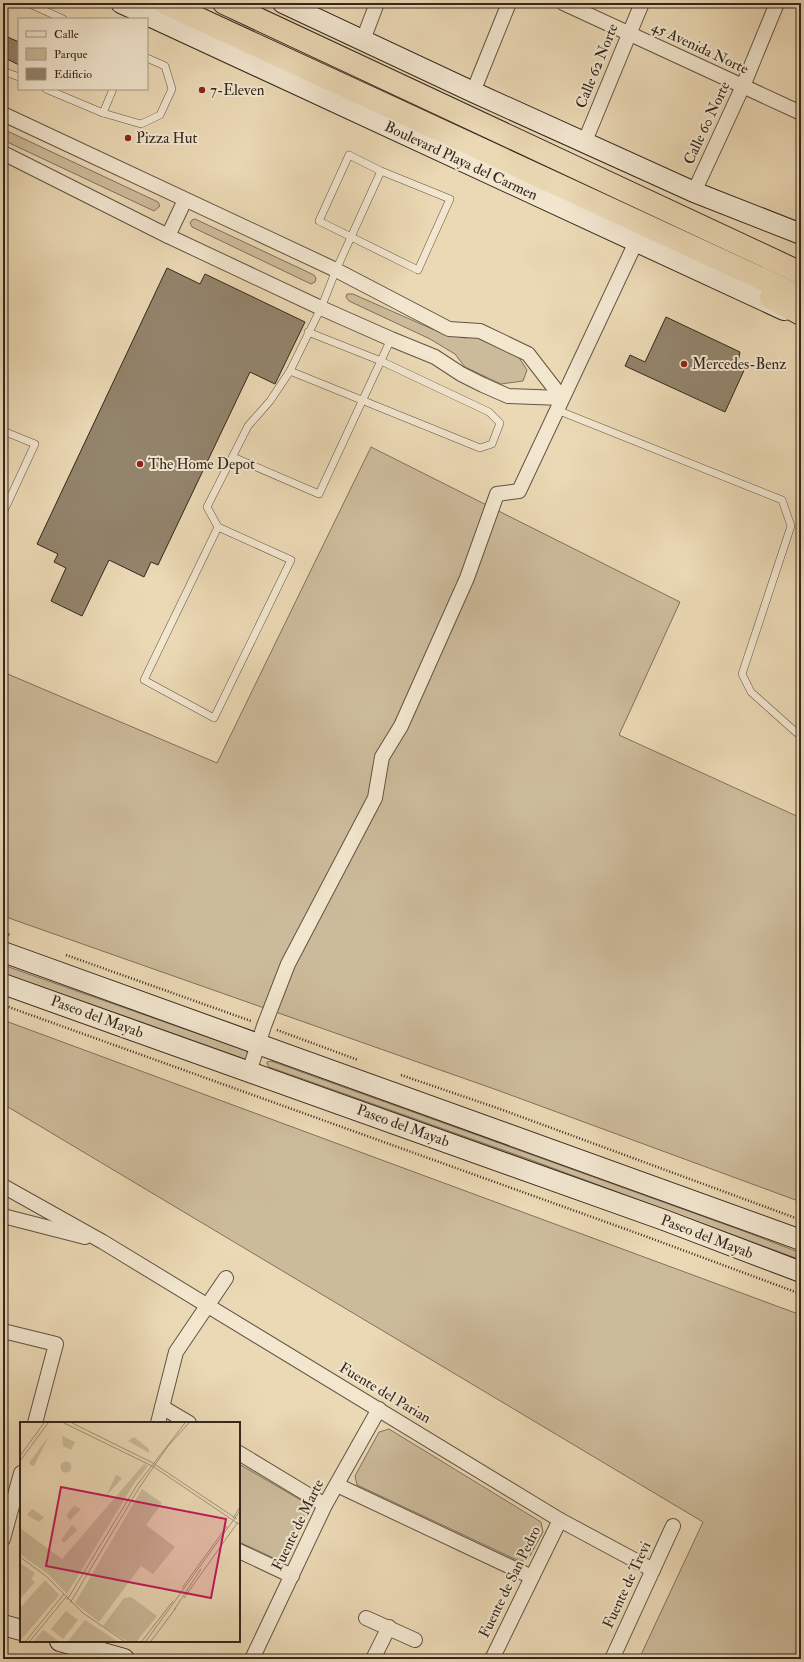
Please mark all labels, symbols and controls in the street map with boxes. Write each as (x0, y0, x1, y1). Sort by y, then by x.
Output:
street label: 45 Avenida Norte (648, 17, 752, 79)
legend (18, 18, 148, 90)
street label: Calle 62 Norte (571, 21, 623, 111)
text: Calle (54, 27, 79, 42)
text: Parque (54, 47, 88, 62)
text: Edificio (54, 67, 92, 82)
street label: Calle 60 Norte (679, 78, 735, 168)
place label: 7-Eleven (210, 81, 265, 100)
marker: 7-Eleven (197, 85, 207, 95)
street label: Boulevard Playa del Carmen (381, 117, 541, 205)
place label: Pizza Hut (136, 129, 197, 148)
marker: Pizza Hut (123, 133, 133, 143)
place label: Mercedes-Benz (692, 355, 787, 374)
marker: Mercedes-Benz (679, 359, 689, 369)
place label: The Home Depot (148, 455, 255, 475)
marker: The Home Depot (135, 459, 145, 469)
street label: Paseo del Mayab (48, 991, 146, 1043)
street label: Paseo del Mayab (354, 1100, 452, 1152)
street label: Paseo del Mayab (658, 1211, 756, 1263)
street label: Fuente del Parian (336, 1358, 435, 1428)
inset map (20, 1422, 240, 1642)
street label: Fuente de Marte (268, 1476, 328, 1574)
street label: Fuente de San Pedro (475, 1523, 545, 1641)
street label: Fuente de Trevi (599, 1539, 655, 1631)

